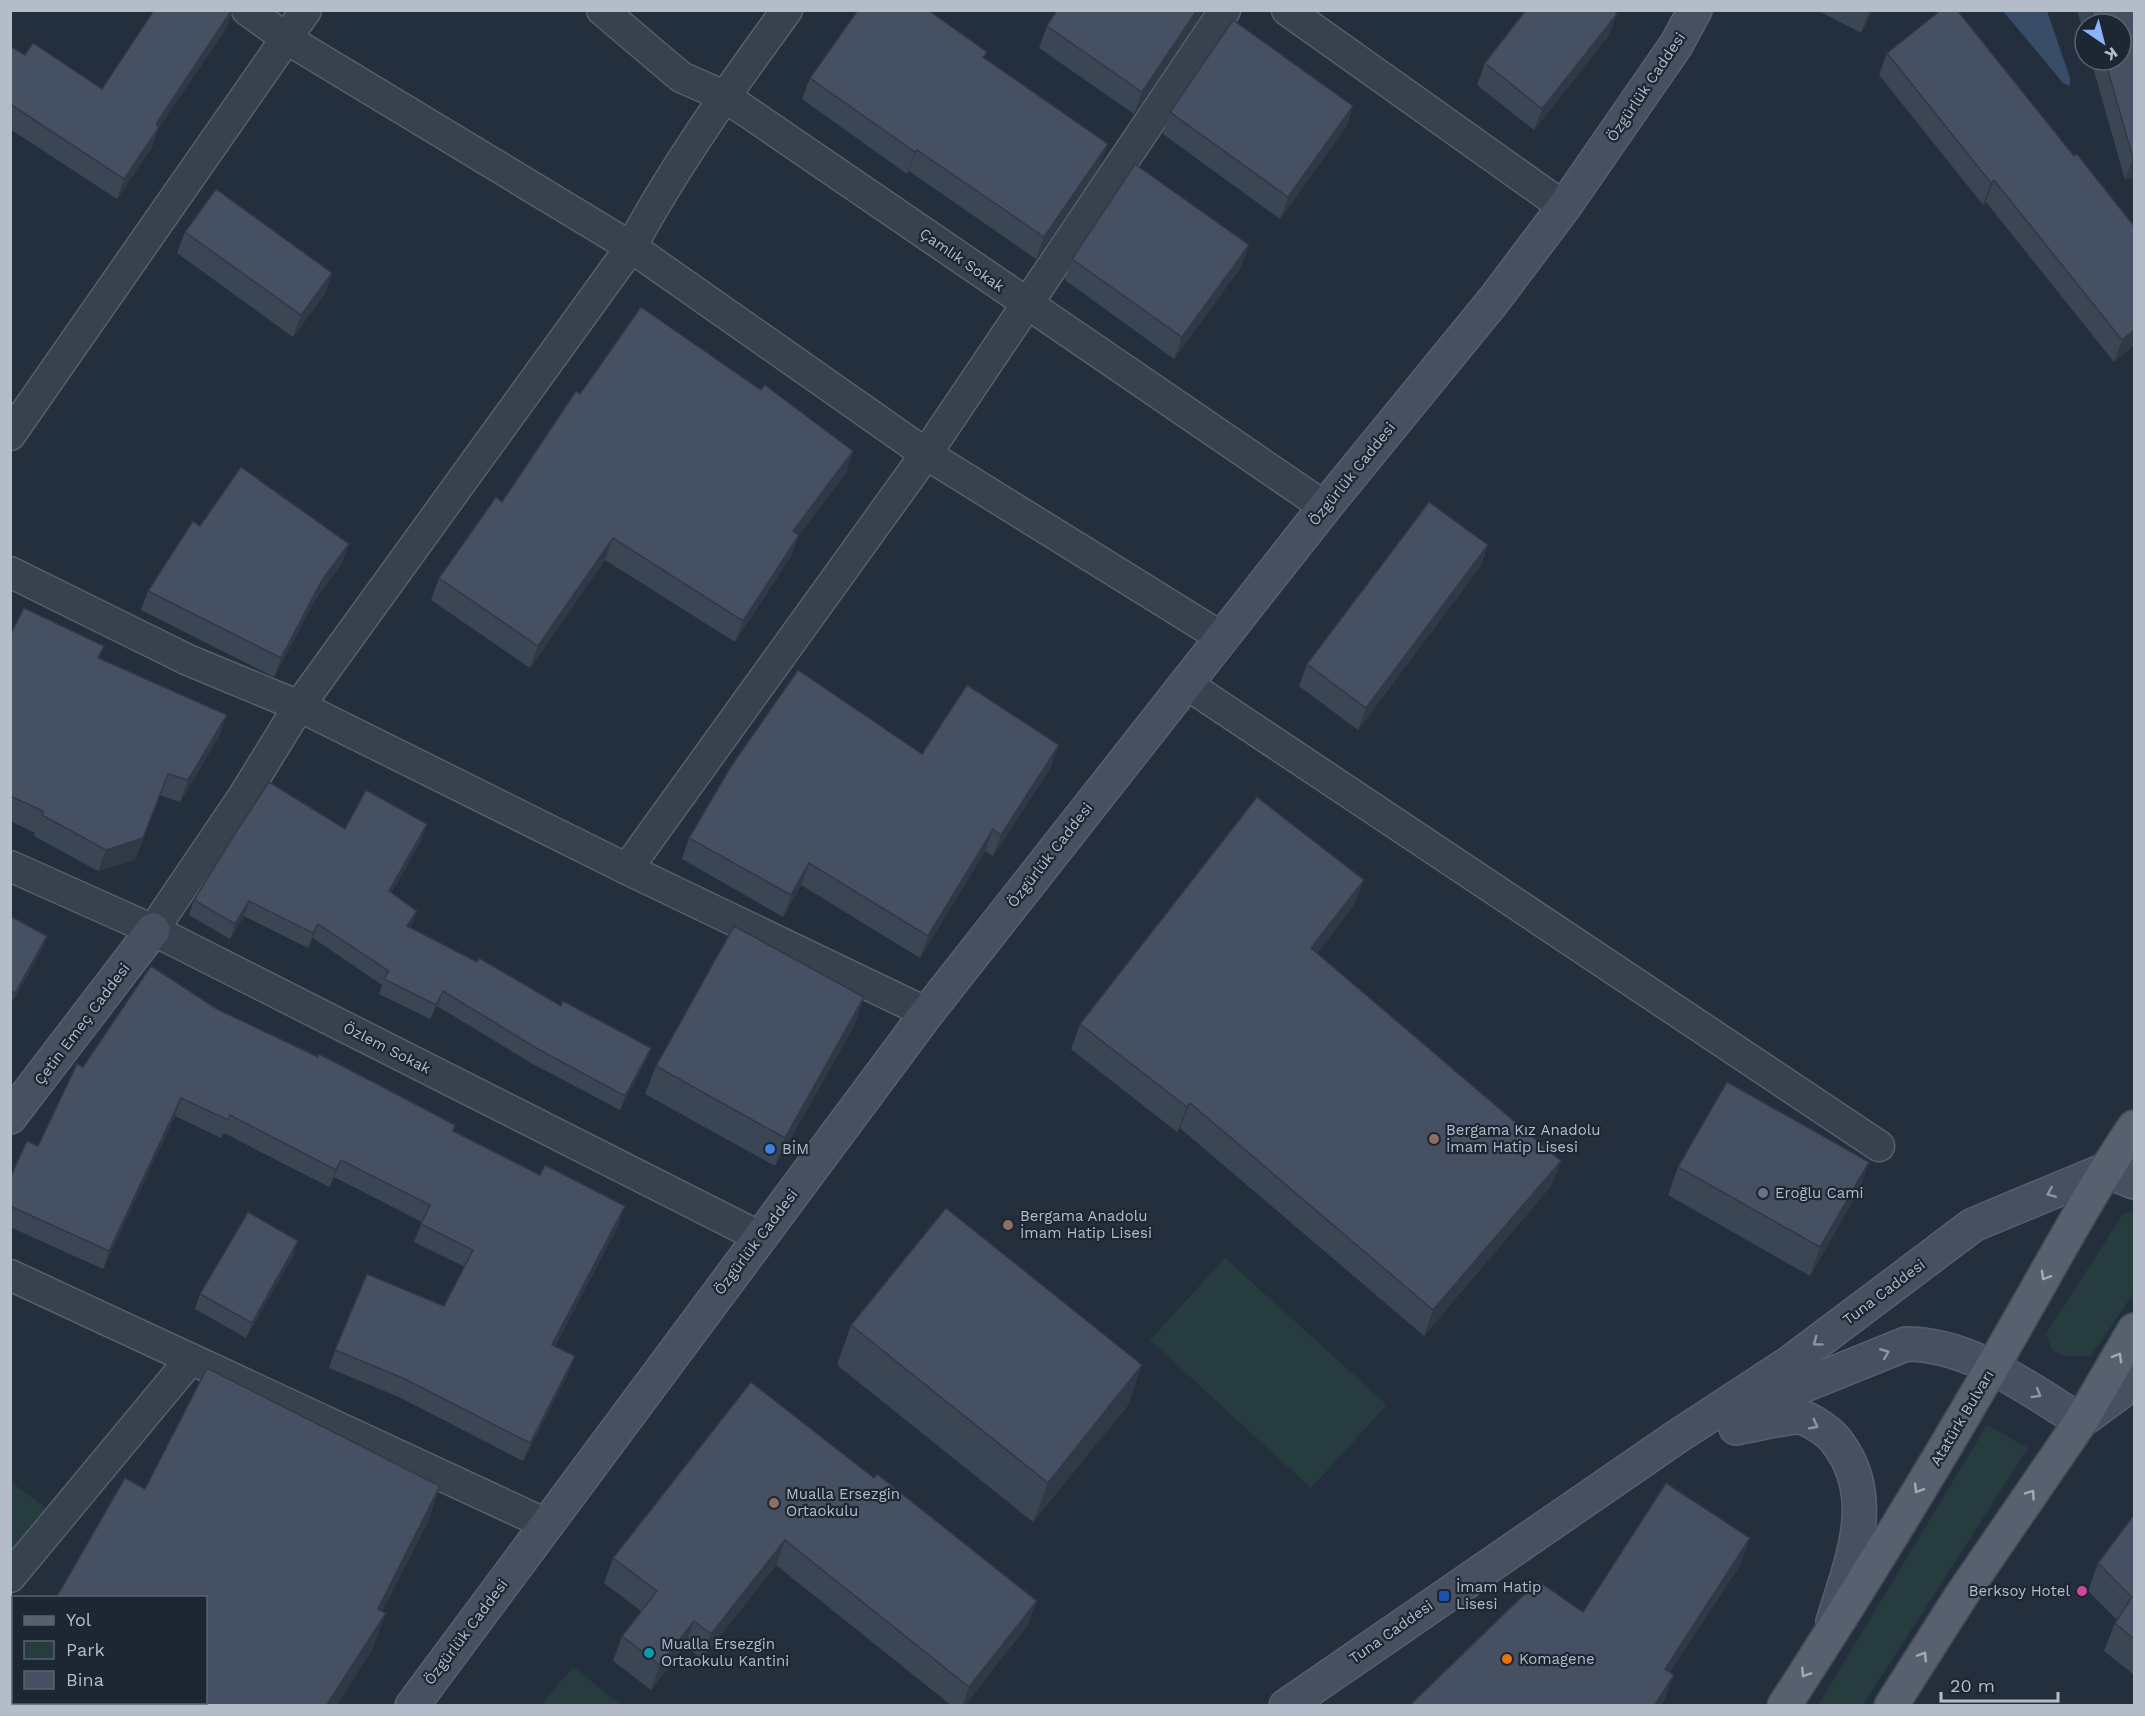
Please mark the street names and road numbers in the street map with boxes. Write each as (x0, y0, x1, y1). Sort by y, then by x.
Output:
street label: Özgürlük Caddesi (1603, 29, 1689, 145)
street label: Çamlık Sokak (916, 224, 1008, 296)
street label: Özgürlük Caddesi (1305, 419, 1399, 529)
street label: Özgürlük Caddesi (1004, 799, 1096, 911)
street label: Çetin Emeç Caddesi (30, 960, 134, 1088)
street label: Özlem Sokak (340, 1018, 434, 1078)
street label: Özgürlük Caddesi (710, 1186, 802, 1298)
street label: Tuna Caddesi (1839, 1255, 1929, 1329)
street label: Atatürk Bulvarı (1926, 1367, 1998, 1469)
street label: Özgürlük Caddesi (420, 1576, 512, 1688)
street label: Tuna Caddesi (1346, 1597, 1436, 1667)

